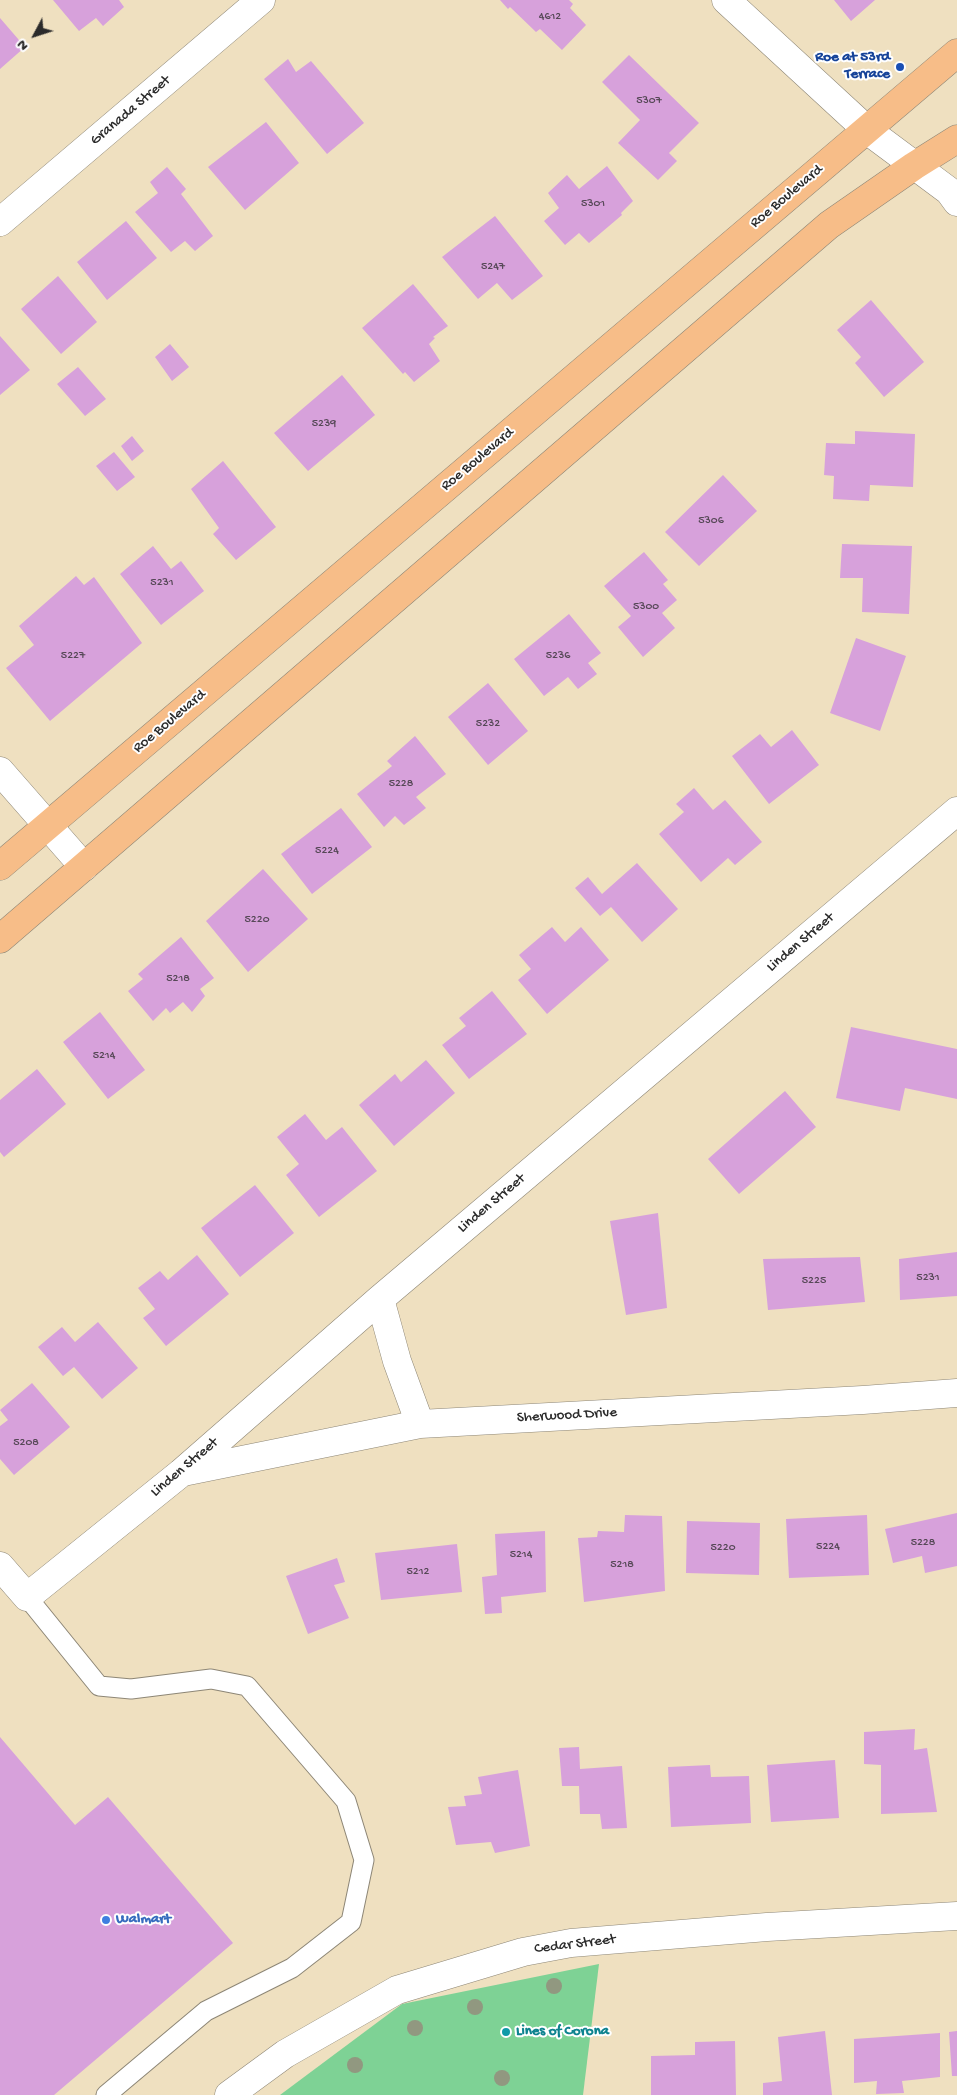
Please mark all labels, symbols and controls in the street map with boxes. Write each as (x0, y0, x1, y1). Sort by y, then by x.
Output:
north arrow (10, 10, 60, 60)
house number: 4612 (539, 10, 561, 24)
text: N (14, 36, 33, 54)
place label: Roe at 53rd Terrace (815, 49, 890, 84)
marker: Roe at 53rd Terrace (894, 61, 906, 73)
street label: Granada Street (87, 72, 175, 150)
house number: 5307 (636, 94, 662, 108)
street label: Roe Boulevard (747, 161, 827, 233)
house number: 5301 (581, 197, 605, 211)
house number: 5247 (481, 260, 505, 274)
house number: 5239 (312, 417, 336, 431)
street label: Roe Boulevard (438, 424, 518, 496)
house number: 5306 (698, 514, 724, 528)
house number: 5231 (150, 576, 174, 590)
house number: 5300 (633, 600, 659, 614)
house number: 5227 (61, 649, 85, 663)
house number: 5236 (546, 649, 570, 663)
street label: Roe Boulevard (130, 686, 210, 758)
house number: 5232 (476, 717, 500, 731)
house number: 5228 (389, 777, 413, 791)
house number: 5224 (315, 844, 339, 858)
street label: Linden Street (763, 909, 839, 977)
house number: 5220 (245, 913, 269, 927)
house number: 5218 (166, 972, 190, 986)
house number: 5214 (93, 1049, 115, 1063)
street label: Linden Street (454, 1170, 530, 1238)
house number: 5231 (916, 1271, 940, 1285)
house number: 5225 (802, 1274, 826, 1288)
street label: Sherwood Drive (516, 1404, 618, 1428)
street label: Linden Street (147, 1434, 223, 1502)
house number: 5208 (13, 1436, 39, 1450)
house number: 5228 (911, 1536, 935, 1550)
house number: 5224 (816, 1540, 840, 1554)
house number: 5220 (711, 1541, 735, 1555)
house number: 5214 (510, 1548, 532, 1562)
house number: 5218 (610, 1558, 634, 1572)
house number: 5212 (407, 1565, 429, 1579)
place label: Walmart (116, 1911, 171, 1929)
marker: Walmart (100, 1914, 112, 1926)
street label: Cedar Street (533, 1931, 617, 1959)
place label: Lines of Corona (516, 2023, 609, 2041)
marker: Lines of Corona (500, 2026, 512, 2038)

